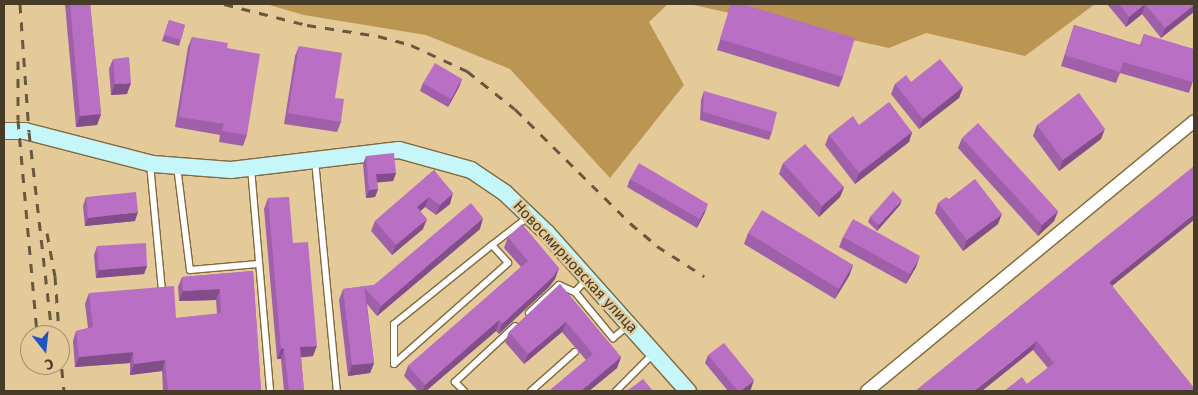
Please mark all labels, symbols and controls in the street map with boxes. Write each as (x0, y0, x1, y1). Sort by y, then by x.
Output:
street label: Новосмирновская улица (509, 197, 641, 337)
north arrow (20, 325, 70, 375)
text: С (43, 355, 55, 373)

